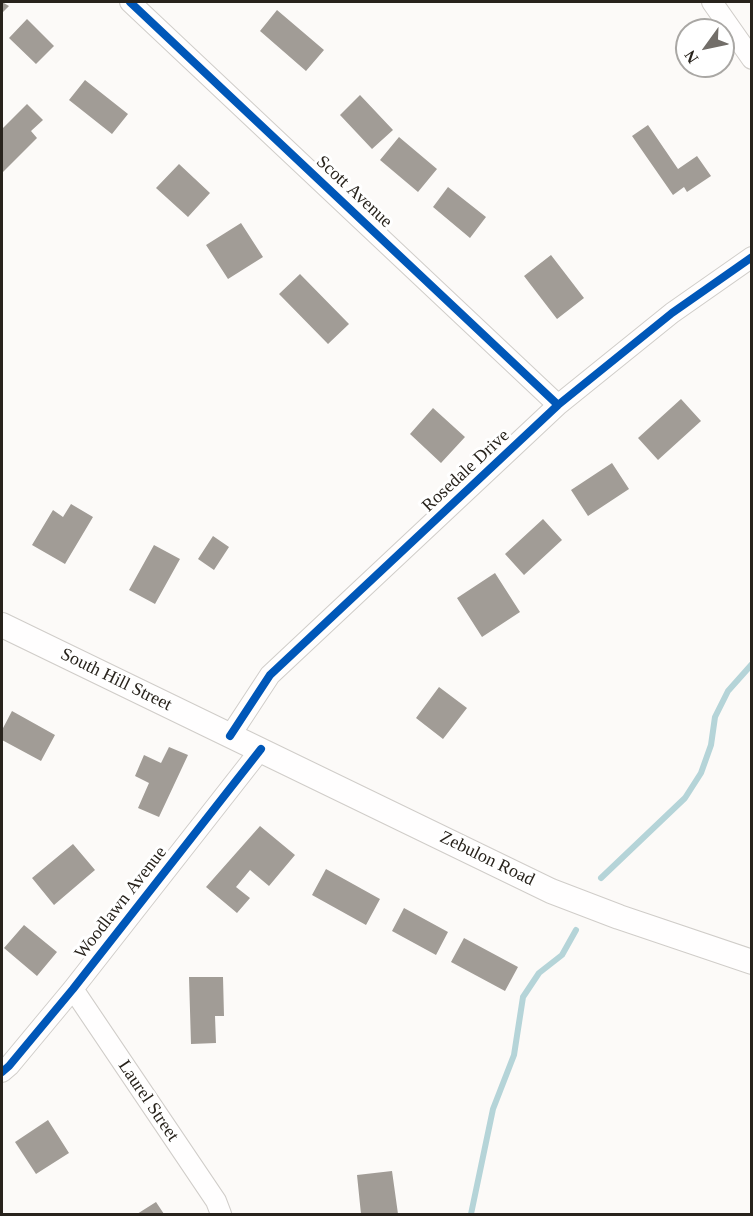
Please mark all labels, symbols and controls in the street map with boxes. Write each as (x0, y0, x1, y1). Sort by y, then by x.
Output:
north arrow (675, 18, 735, 78)
text: N (681, 48, 701, 66)
street label: Scott Avenue (311, 151, 397, 233)
street label: Rosedale Drive (418, 425, 514, 517)
street label: South Hill Street (57, 644, 175, 716)
street label: Zebulon Road (436, 827, 538, 891)
street label: Woodlawn Avenue (70, 842, 172, 964)
street label: Laurel Street (113, 1056, 183, 1146)

